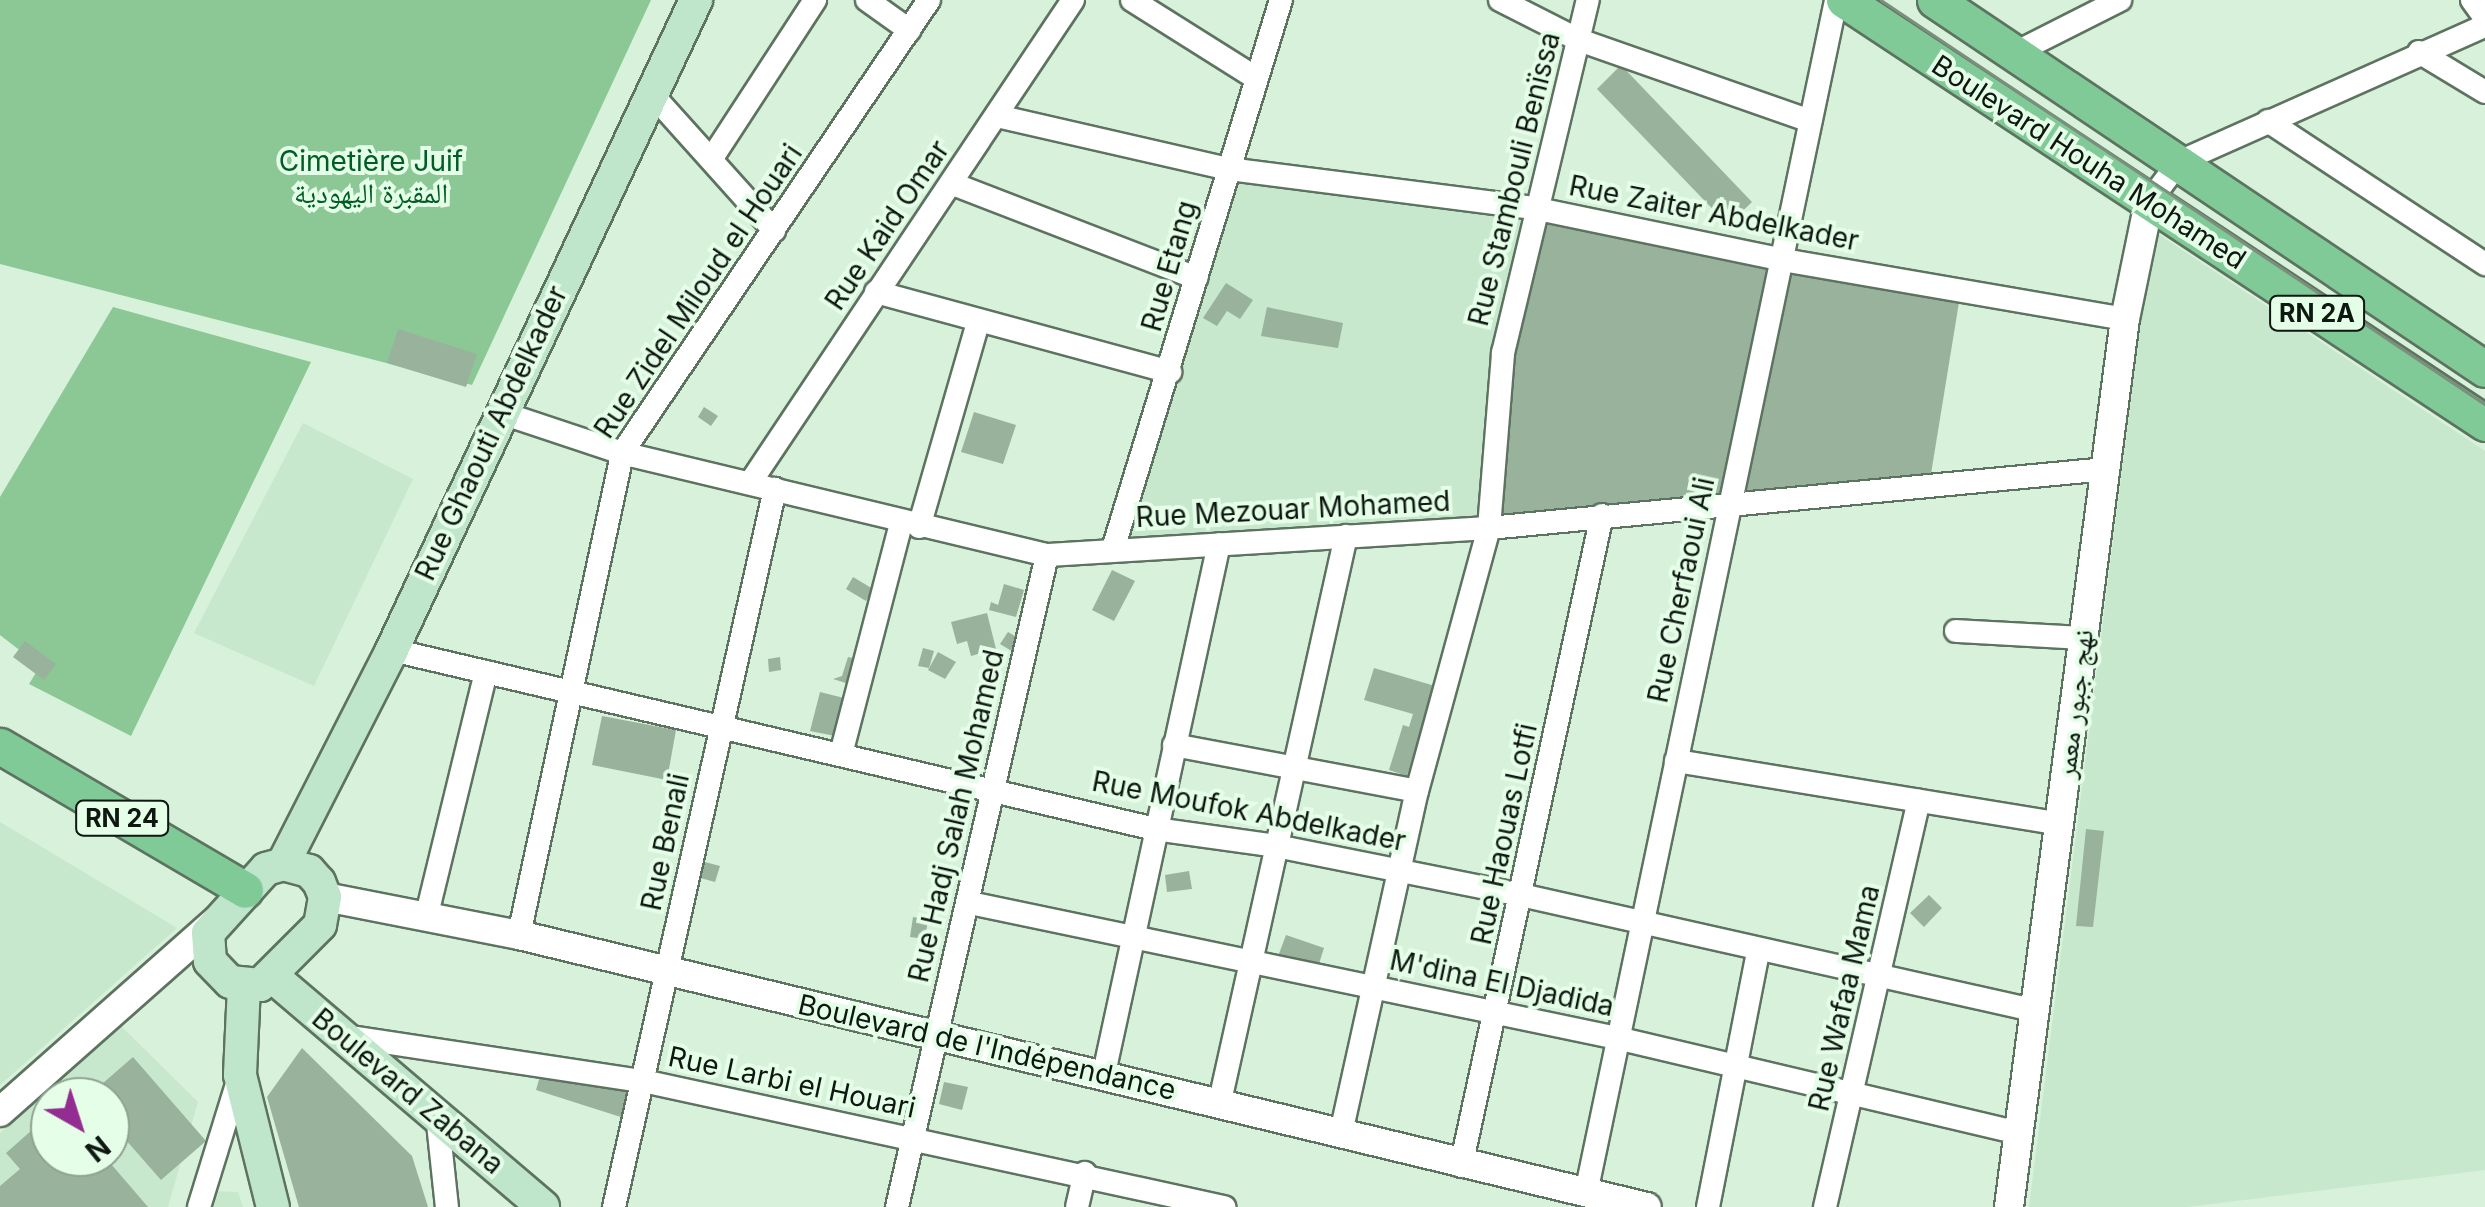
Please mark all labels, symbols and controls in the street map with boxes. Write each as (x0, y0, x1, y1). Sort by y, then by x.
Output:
street label: Rue Stambouli Benïssa (1461, 29, 1567, 329)
street label: Boulevard Houha Mohamed (1926, 48, 2252, 276)
street label: Rue Kaid Omar (818, 134, 956, 316)
street label: Rue Zidel Miloud el Houari (587, 138, 809, 444)
park label: Cimetière Juif المقبرة اليهودية (279, 144, 463, 210)
street label: Rue Zaiter Abdelkader (1566, 168, 1862, 258)
street label: Rue Etang (1134, 197, 1204, 335)
street label: Rue Ghaouti Abdelkader (408, 280, 574, 586)
road number: RN 2A (2267, 293, 2367, 333)
street label: Rue Cherfaoui Ali (1641, 474, 1721, 706)
street label: Rue Mezouar Mohamed (1135, 484, 1451, 534)
street label: نهج جبور معمر (2048, 628, 2100, 780)
street label: Rue Hadj Salah Mohamed (901, 647, 1011, 985)
street label: Rue Haouas Lotfi (1464, 720, 1544, 948)
street label: Rue Moufok Abdelkader (1089, 764, 1409, 858)
street label: Rue Benali (634, 770, 696, 914)
road number: RN 24 (74, 798, 170, 838)
street label: Rue Wafaa Mama (1802, 882, 1886, 1114)
street label: M'dina El Djadida (1387, 943, 1617, 1023)
street label: Boulevard de l'Indépendance (795, 987, 1179, 1107)
street label: Boulevard Zabana (306, 1001, 510, 1181)
street label: Rue Larbi el Houari (665, 1039, 919, 1125)
north arrow (30, 1077, 130, 1177)
text: N (79, 1129, 117, 1169)

